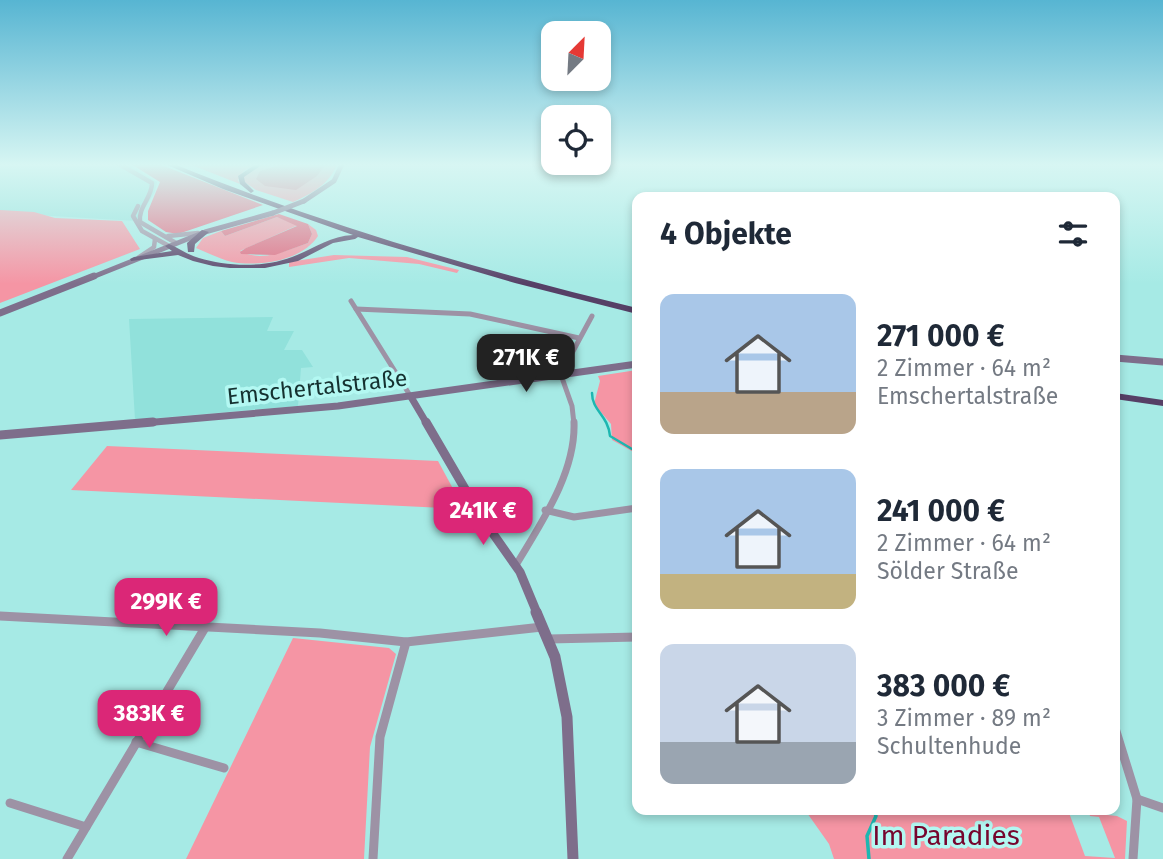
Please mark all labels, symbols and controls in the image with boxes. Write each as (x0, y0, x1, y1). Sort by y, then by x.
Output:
north arrow (541, 21, 611, 91)
map controls (541, 21, 611, 175)
button: locate (541, 105, 611, 175)
icon: filters (1054, 215, 1092, 253)
text: 4 Objekte (660, 216, 792, 252)
text: 271 000 € (877, 318, 1004, 354)
icon: home (716, 322, 800, 406)
pin: 271K € (469, 334, 583, 394)
text: 271K € (493, 343, 559, 371)
text: 2 Zimmer · 64 m² (877, 354, 1051, 382)
street label: Emschertalstraße (225, 364, 409, 410)
text: Emschertalstraße (877, 382, 1058, 410)
pin: 241K € (426, 488, 540, 547)
text: 241 000 € (877, 493, 1005, 529)
text: 241K € (450, 496, 516, 524)
icon: home (716, 497, 800, 581)
text: 2 Zimmer · 64 m² (877, 529, 1051, 557)
text: Sölder Straße (877, 557, 1018, 585)
pin: 299K € (109, 578, 223, 638)
text: 299K € (130, 587, 202, 615)
text: 383 000 € (877, 668, 1010, 704)
icon: home (716, 672, 800, 756)
pin: 383K € (92, 690, 206, 750)
text: 383K € (114, 699, 184, 727)
text: 3 Zimmer · 89 m² (877, 704, 1051, 732)
text: Schultenhude (877, 732, 1021, 760)
park label: Im Paradies (872, 819, 1020, 852)

